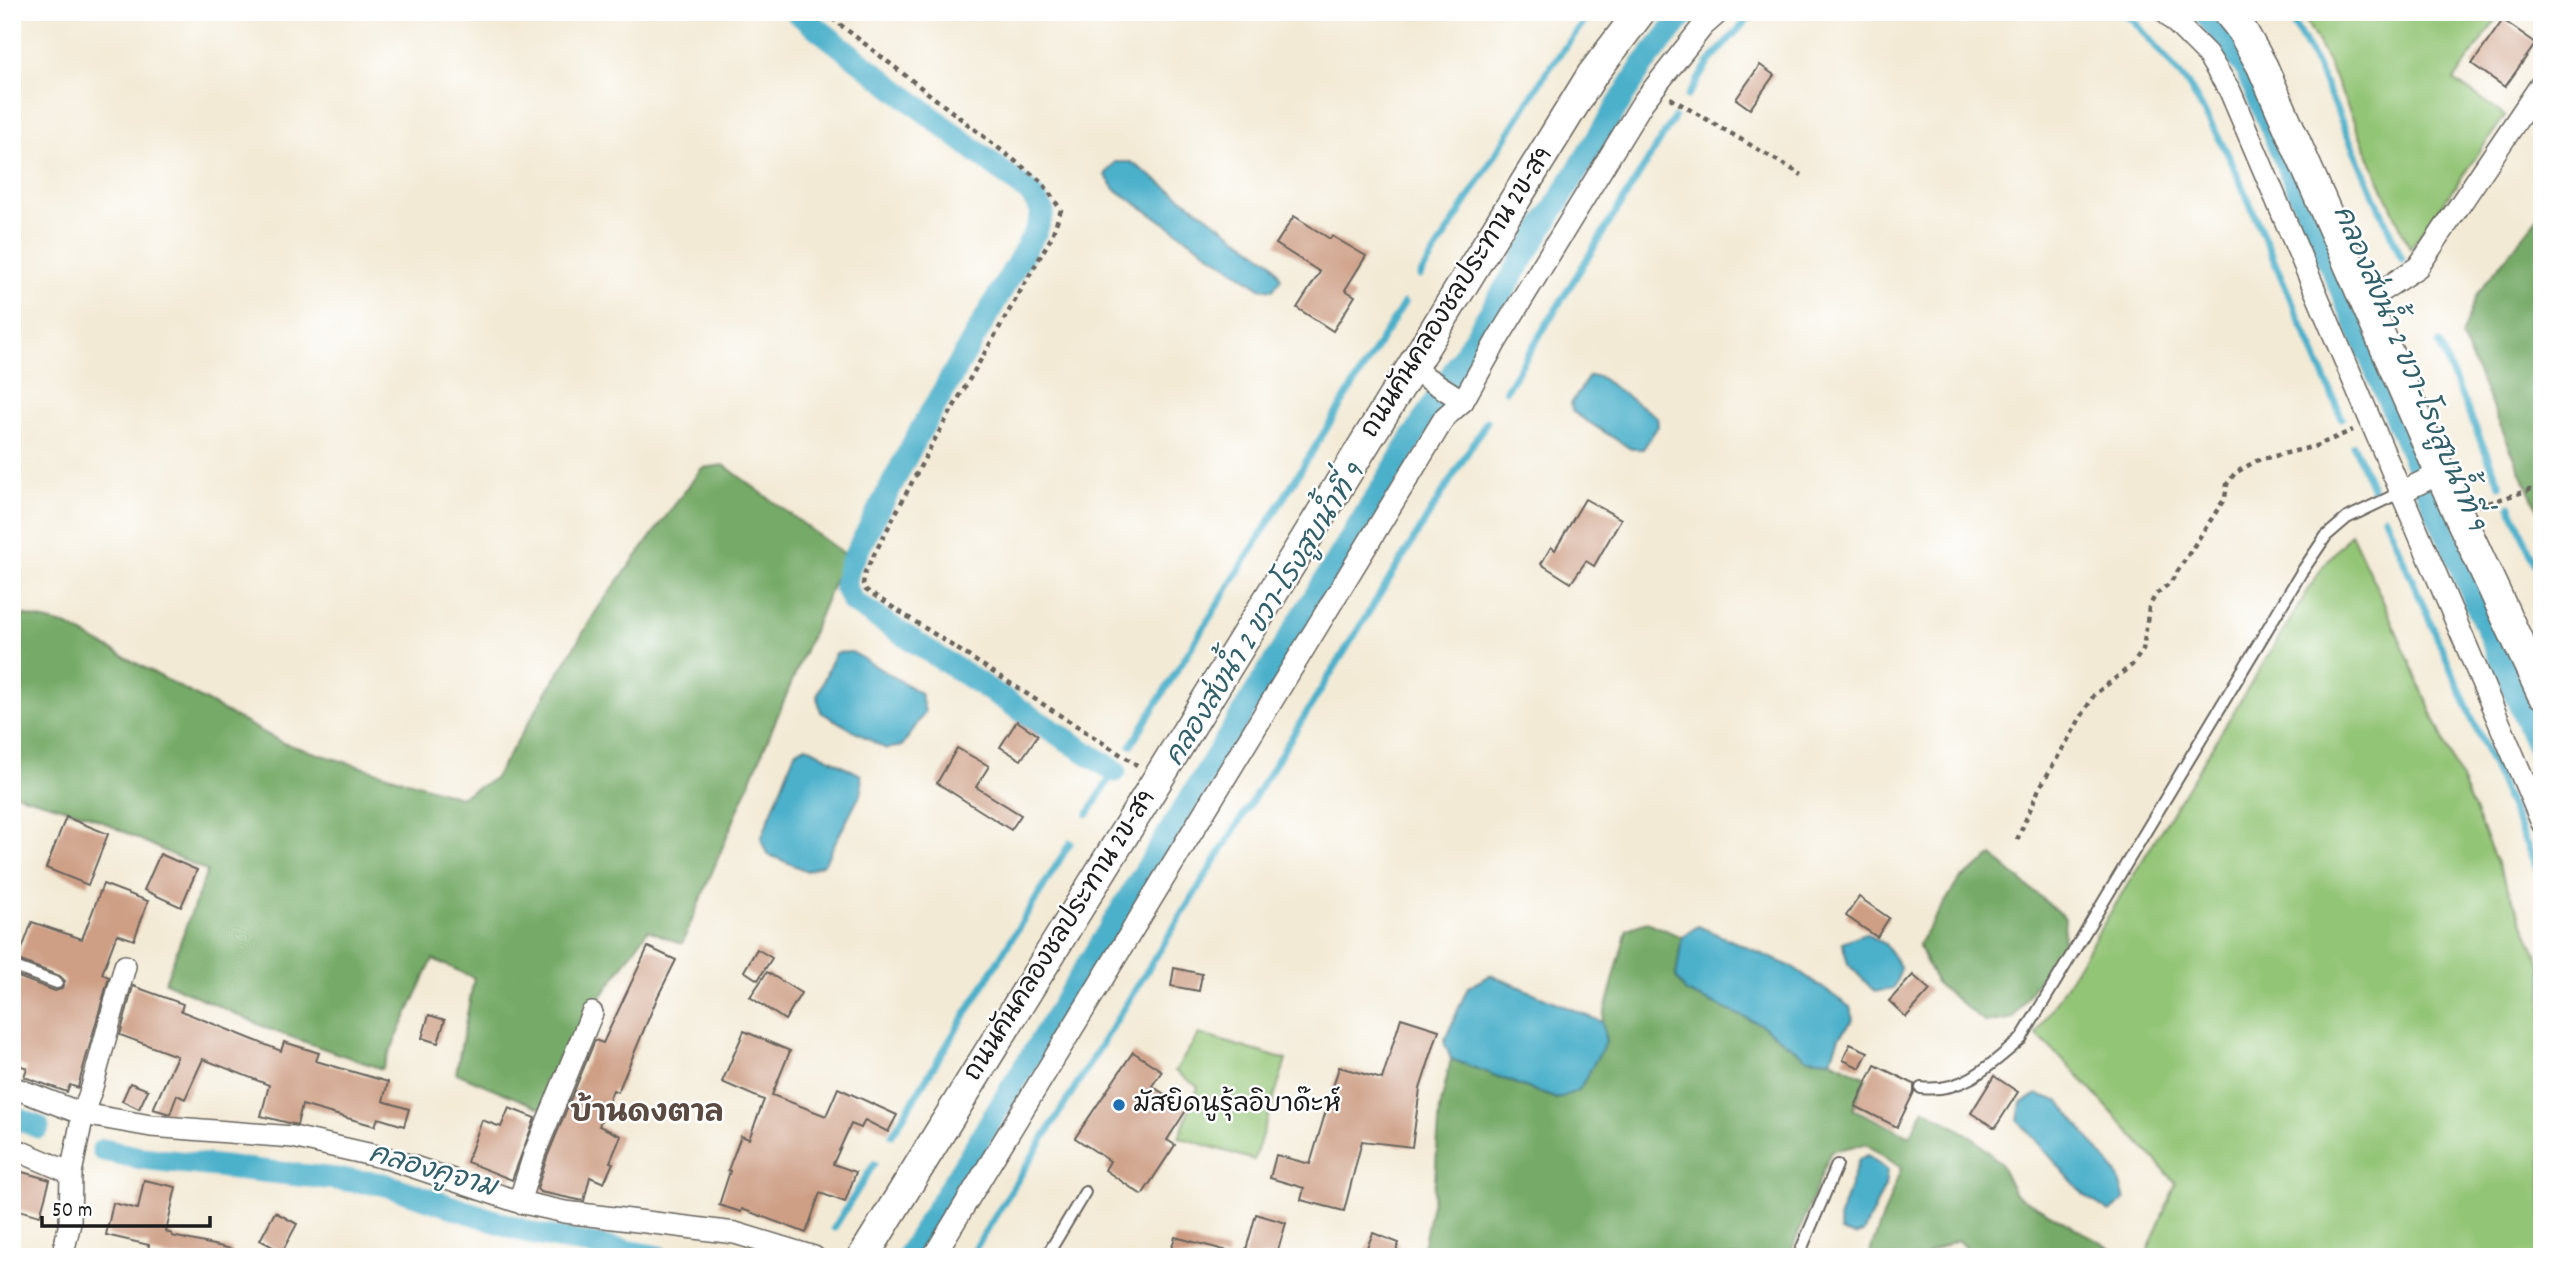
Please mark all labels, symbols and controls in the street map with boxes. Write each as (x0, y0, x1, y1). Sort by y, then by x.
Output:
street label: ถนนคันคลองชลประทาน 2ข-ส9 (1353, 140, 1563, 446)
water label: คลองส่งน้ำ 2 ขวา-โรงสูบน้ำที่ 9 (2320, 196, 2503, 539)
water label: คลองส่งน้ำ 2 ขวา-โรงสูบน้ำที่ 9 (1149, 451, 1377, 775)
street label: ถนนคันคลองชลประทาน 2ข-ส9 (956, 783, 1166, 1089)
place label: มัสยิดนูรุ้ลอิบาด๊ะห์ (1133, 1086, 1341, 1124)
district label: บ้านดงตาล (570, 1092, 724, 1137)
marker: มัสยิดนูรุ้ลอิบาด๊ะห์ (1111, 1097, 1127, 1113)
water label: คลองคูจาม (364, 1136, 503, 1211)
scale bar (42, 1185, 210, 1229)
text: 50 m (52, 1197, 92, 1227)

